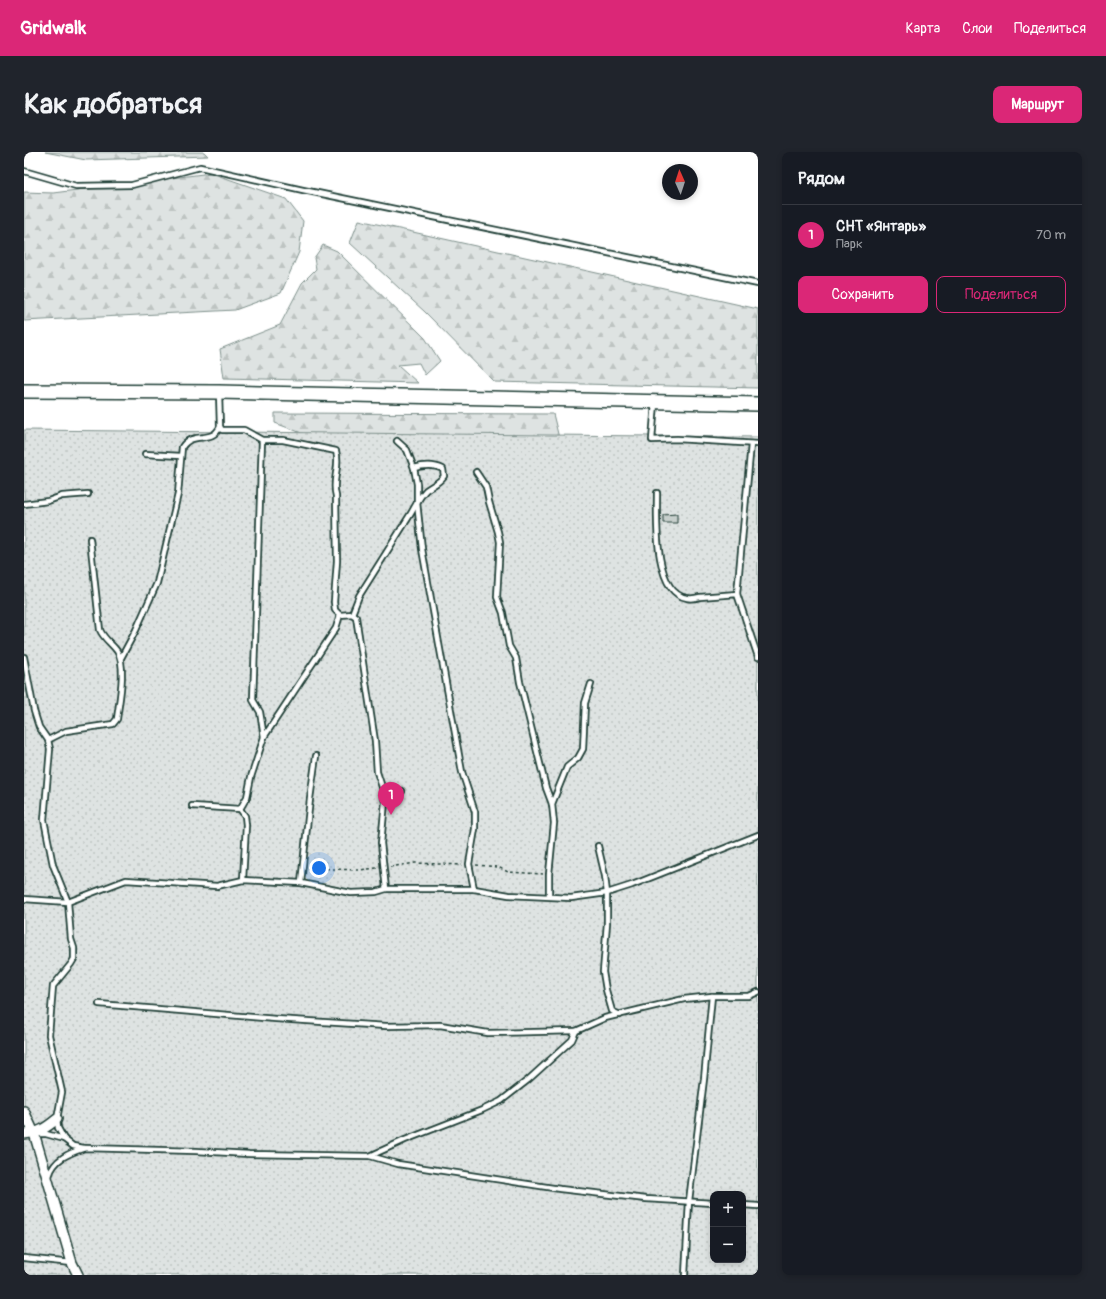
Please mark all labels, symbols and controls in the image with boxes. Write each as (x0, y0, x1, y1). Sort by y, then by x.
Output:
text: Gridwalk (20, 16, 86, 40)
text: Карта (906, 20, 940, 37)
text: Слои (962, 20, 992, 37)
text: Поделиться (1014, 20, 1086, 37)
button: Маршрут (993, 86, 1082, 123)
text: Как добраться (24, 87, 202, 122)
north arrow (662, 164, 698, 200)
text: Рядом (798, 168, 845, 189)
text: СНТ «Янтарь» (836, 217, 926, 236)
text: 1 (808, 227, 814, 243)
text: 70 m (1036, 227, 1066, 243)
text: Парк (836, 236, 863, 252)
button: Сохранить (798, 276, 928, 313)
button: Поделиться (936, 276, 1066, 313)
pin: 1 (378, 782, 404, 815)
your location (309, 858, 329, 878)
map controls (710, 1191, 746, 1263)
button: + (710, 1191, 746, 1227)
button: − (710, 1227, 746, 1263)

